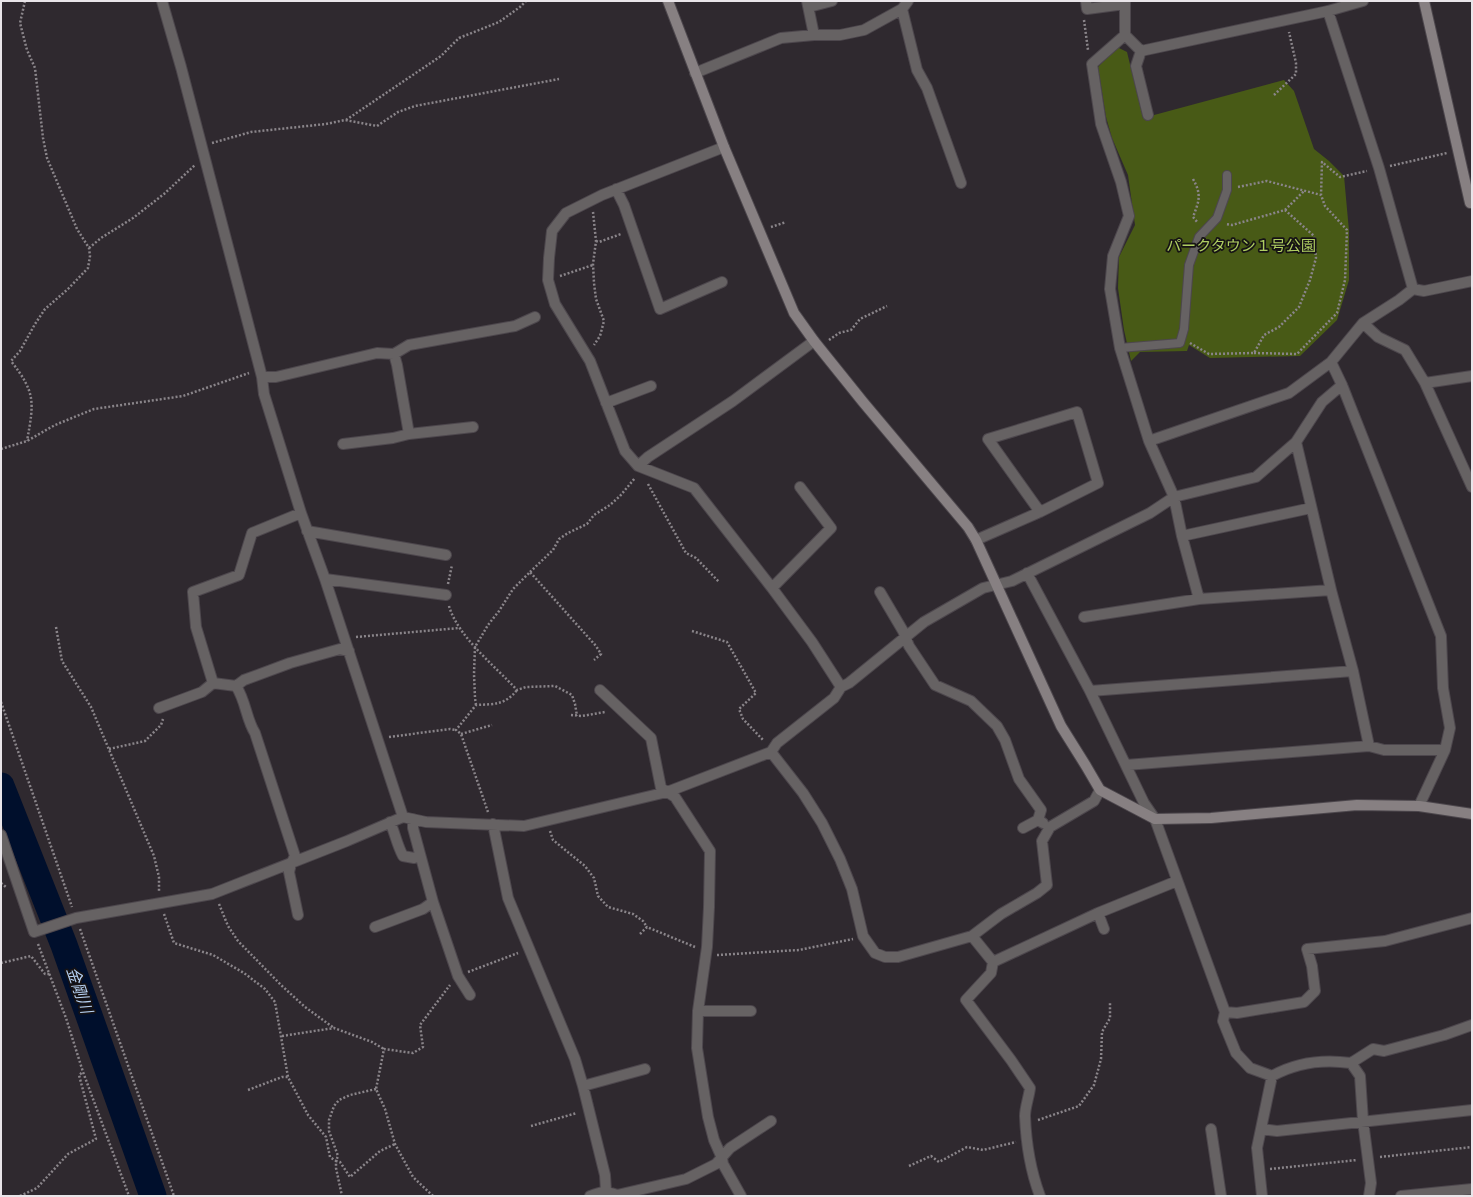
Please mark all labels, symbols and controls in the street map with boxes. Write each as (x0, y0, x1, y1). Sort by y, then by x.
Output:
park label: パークタウン１号公園 (1166, 236, 1316, 255)
water label: 金剛川 (63, 964, 98, 1018)

